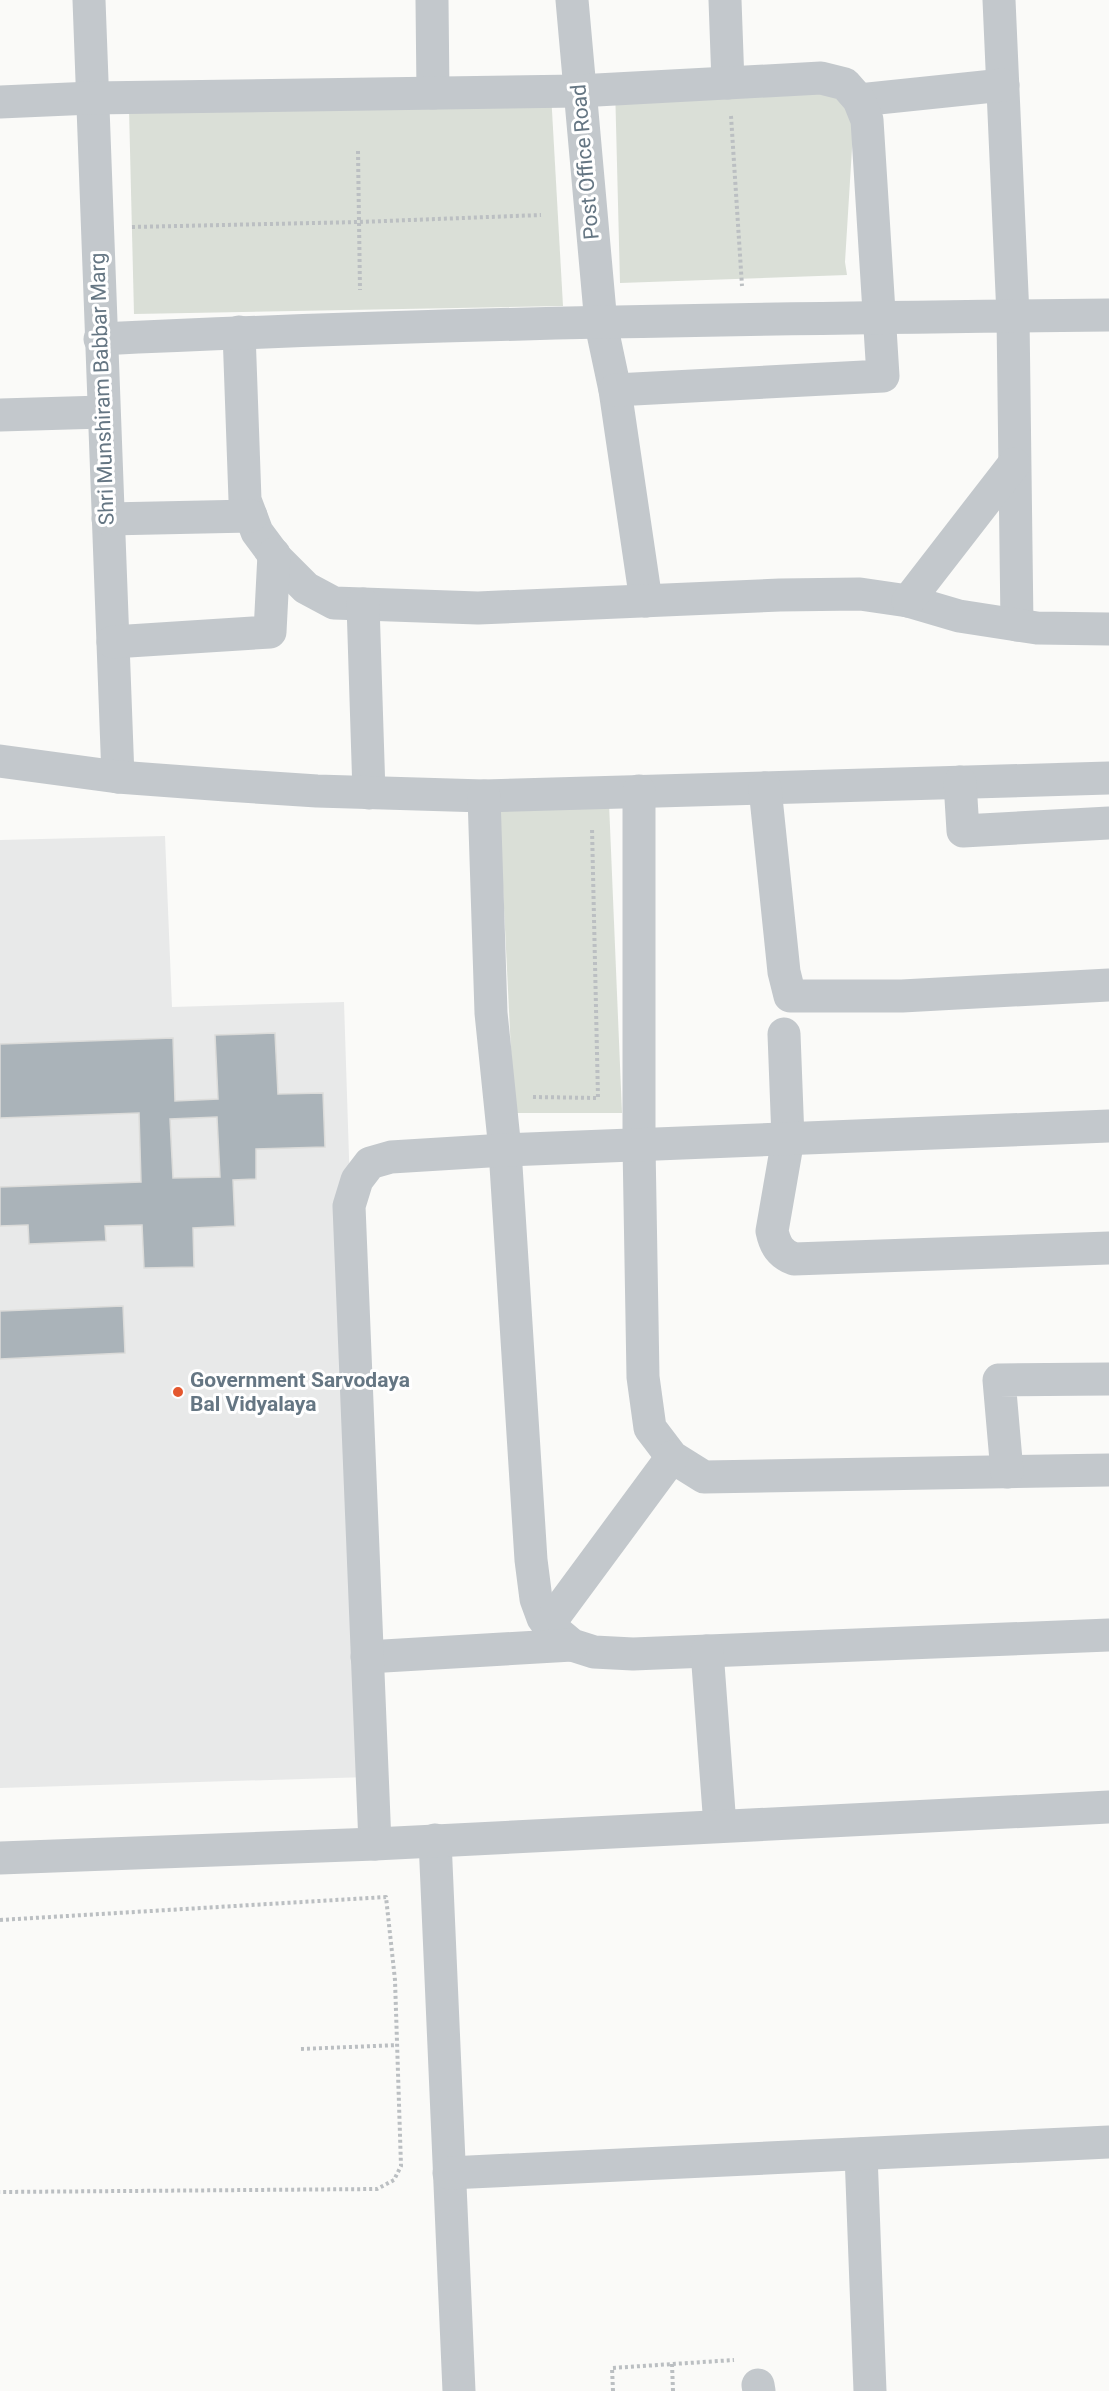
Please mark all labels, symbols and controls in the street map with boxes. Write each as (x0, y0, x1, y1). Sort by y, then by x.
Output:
street label: Post Office Road (566, 83, 604, 241)
street label: Shri Munshiram Babbar Marg (85, 252, 119, 526)
place label: Government Sarvodaya Bal Vidyalaya (190, 1368, 410, 1416)
marker: Government Sarvodaya Bal Vidyalaya (171, 1385, 185, 1399)

